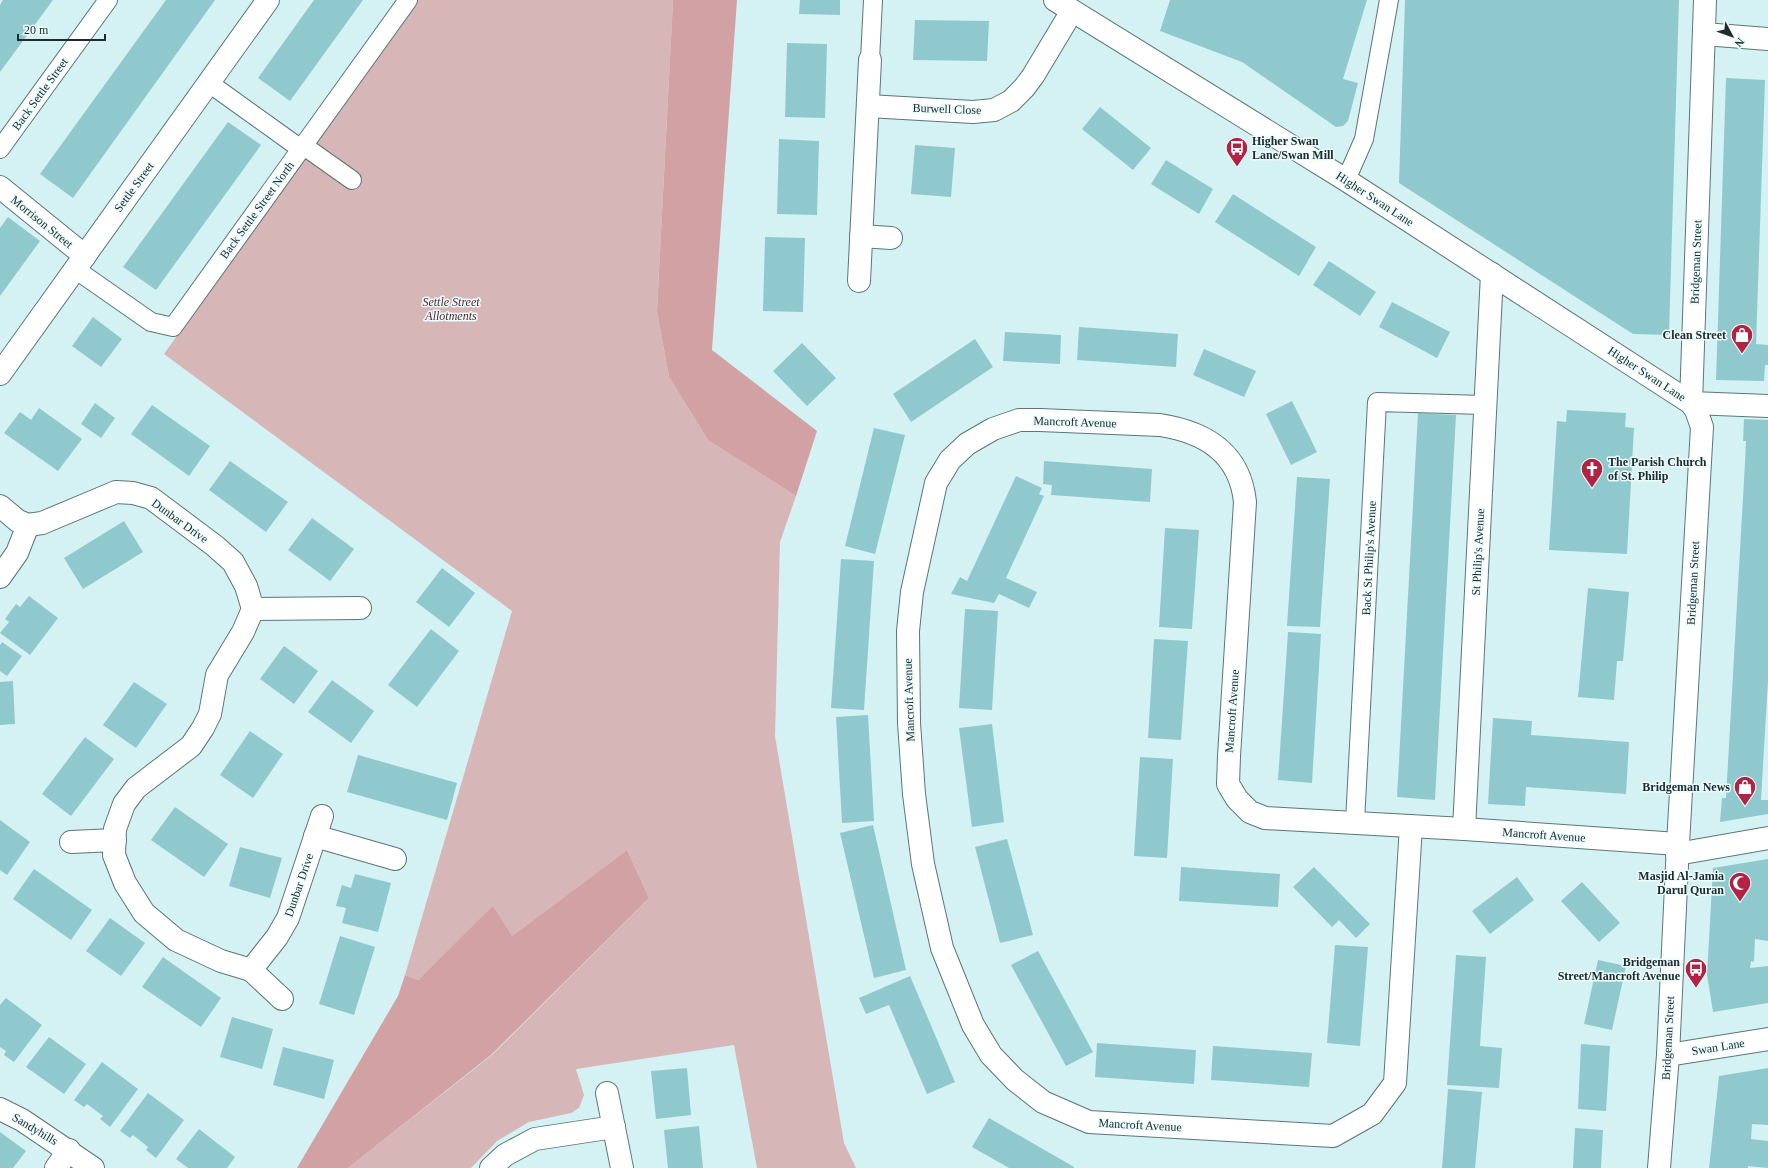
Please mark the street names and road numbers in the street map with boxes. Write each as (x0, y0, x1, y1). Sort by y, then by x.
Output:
street label: Back Settle Street (9, 55, 71, 133)
street label: Burwell Close (912, 101, 982, 117)
street label: Settle Street (111, 159, 157, 215)
street label: Back Settle Street North (217, 159, 297, 261)
street label: Higher Swan Lane (1333, 169, 1417, 229)
street label: Morrison Street (8, 193, 76, 252)
street label: Bridgeman Street (1688, 219, 1704, 304)
street label: Higher Swan Lane (1605, 344, 1689, 404)
street label: Mancroft Avenue (1033, 414, 1117, 430)
street label: Dunbar Drive (149, 496, 211, 546)
street label: Back St Philip's Avenue (1359, 500, 1379, 616)
street label: St Philip's Avenue (1469, 508, 1487, 596)
street label: Bridgeman Street (1684, 540, 1702, 625)
street label: Mancroft Avenue (901, 658, 917, 742)
street label: Mancroft Avenue (1222, 669, 1242, 753)
street label: Mancroft Avenue (1502, 825, 1586, 845)
street label: Dunbar Drive (282, 851, 316, 919)
street label: Bridgeman Street (1659, 995, 1677, 1080)
street label: Swan Lane (1690, 1036, 1746, 1058)
street label: Sandyhills (10, 1110, 61, 1148)
street label: Mancroft Avenue (1098, 1116, 1182, 1134)

